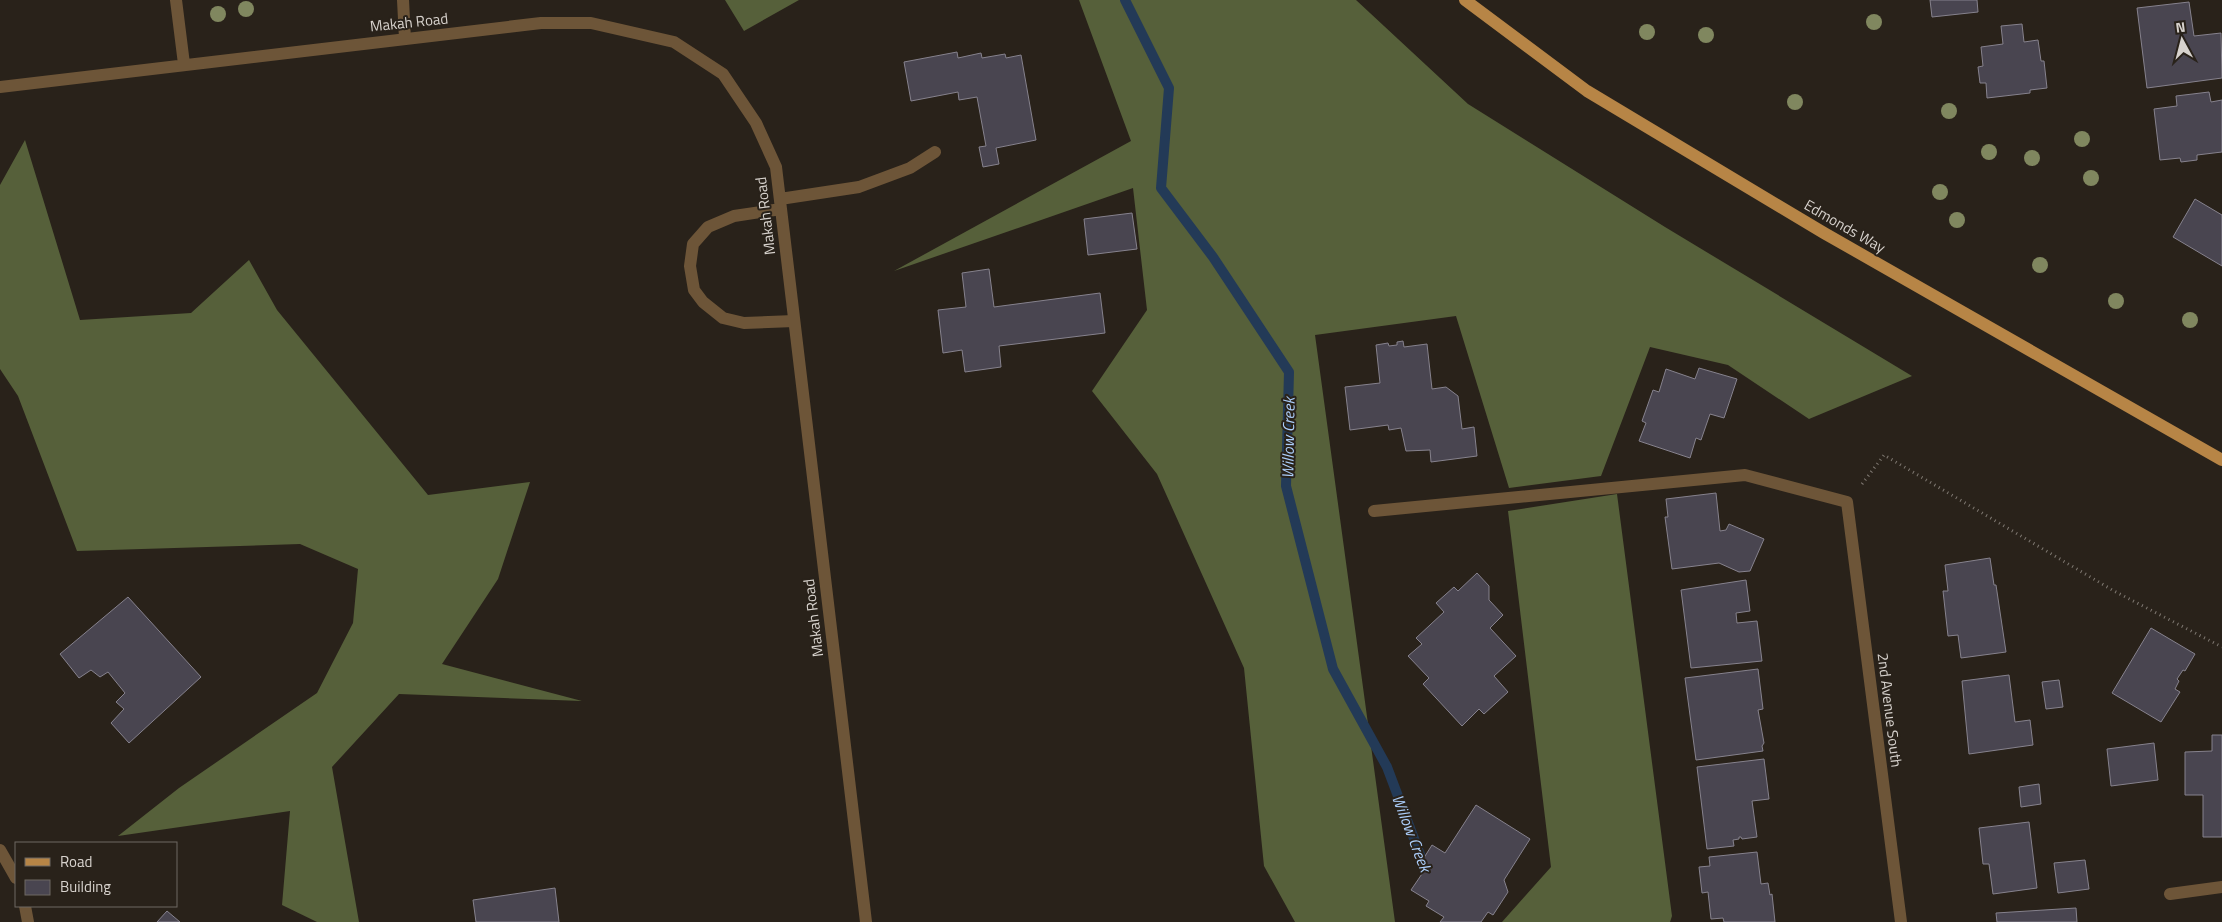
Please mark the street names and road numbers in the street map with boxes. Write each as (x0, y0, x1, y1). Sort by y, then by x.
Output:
street label: Makah Road (369, 6, 449, 38)
street label: Makah Road (749, 176, 781, 256)
street label: Edmonds Way (1800, 193, 1890, 259)
street label: Makah Road (797, 578, 829, 658)
street label: 2nd Avenue South (1872, 651, 1908, 769)

